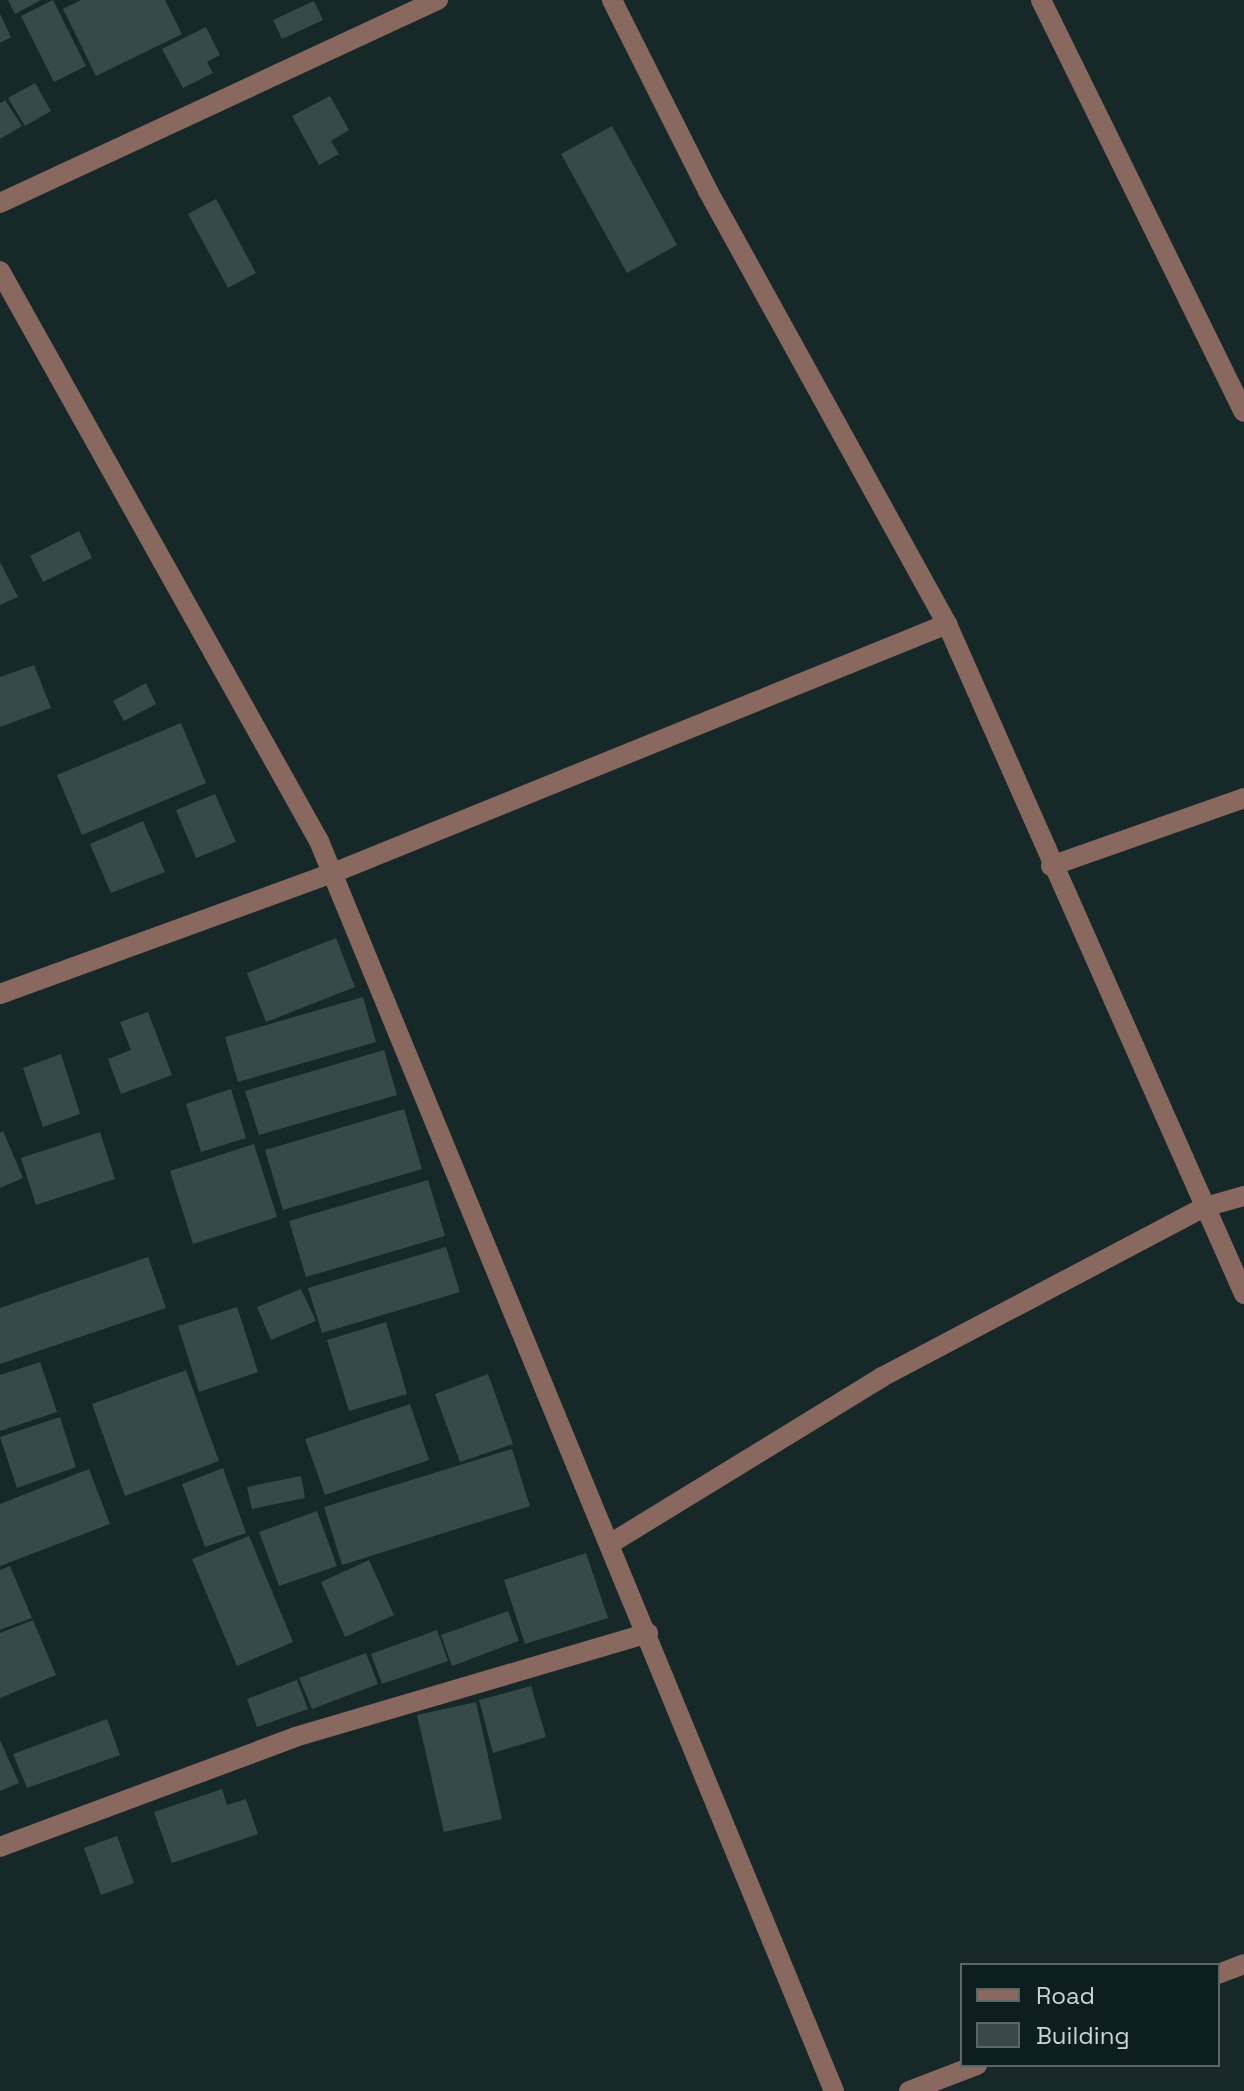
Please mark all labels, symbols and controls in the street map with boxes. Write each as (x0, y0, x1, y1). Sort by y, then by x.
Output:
legend (960, 1963, 1220, 2067)
text: Road (1036, 1980, 1095, 2011)
text: Building (1036, 2020, 1130, 2051)

